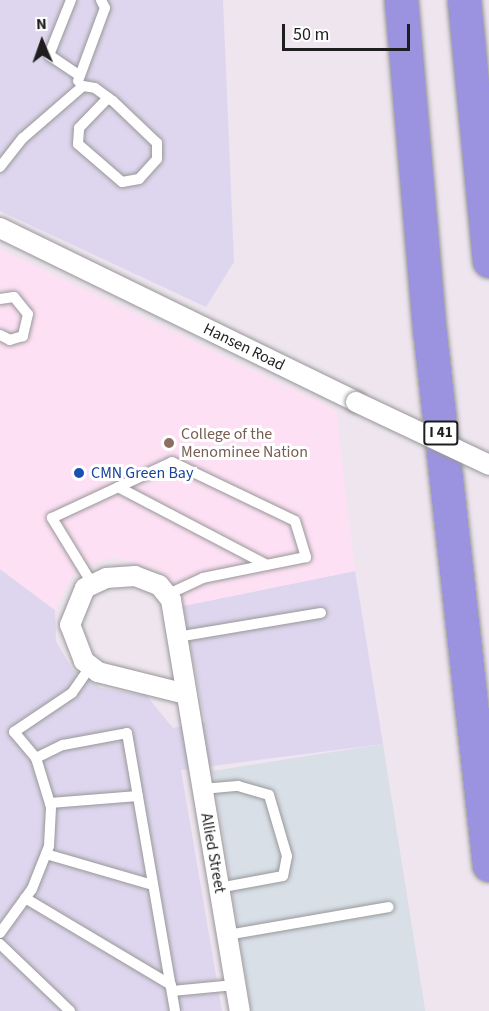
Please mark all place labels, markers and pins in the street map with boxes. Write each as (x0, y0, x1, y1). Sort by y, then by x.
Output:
place label: College of the Menominee Nation (181, 424, 308, 462)
marker: College of the Menominee Nation (162, 436, 176, 450)
place label: CMN Green Bay (91, 463, 193, 483)
marker: CMN Green Bay (72, 466, 86, 480)

